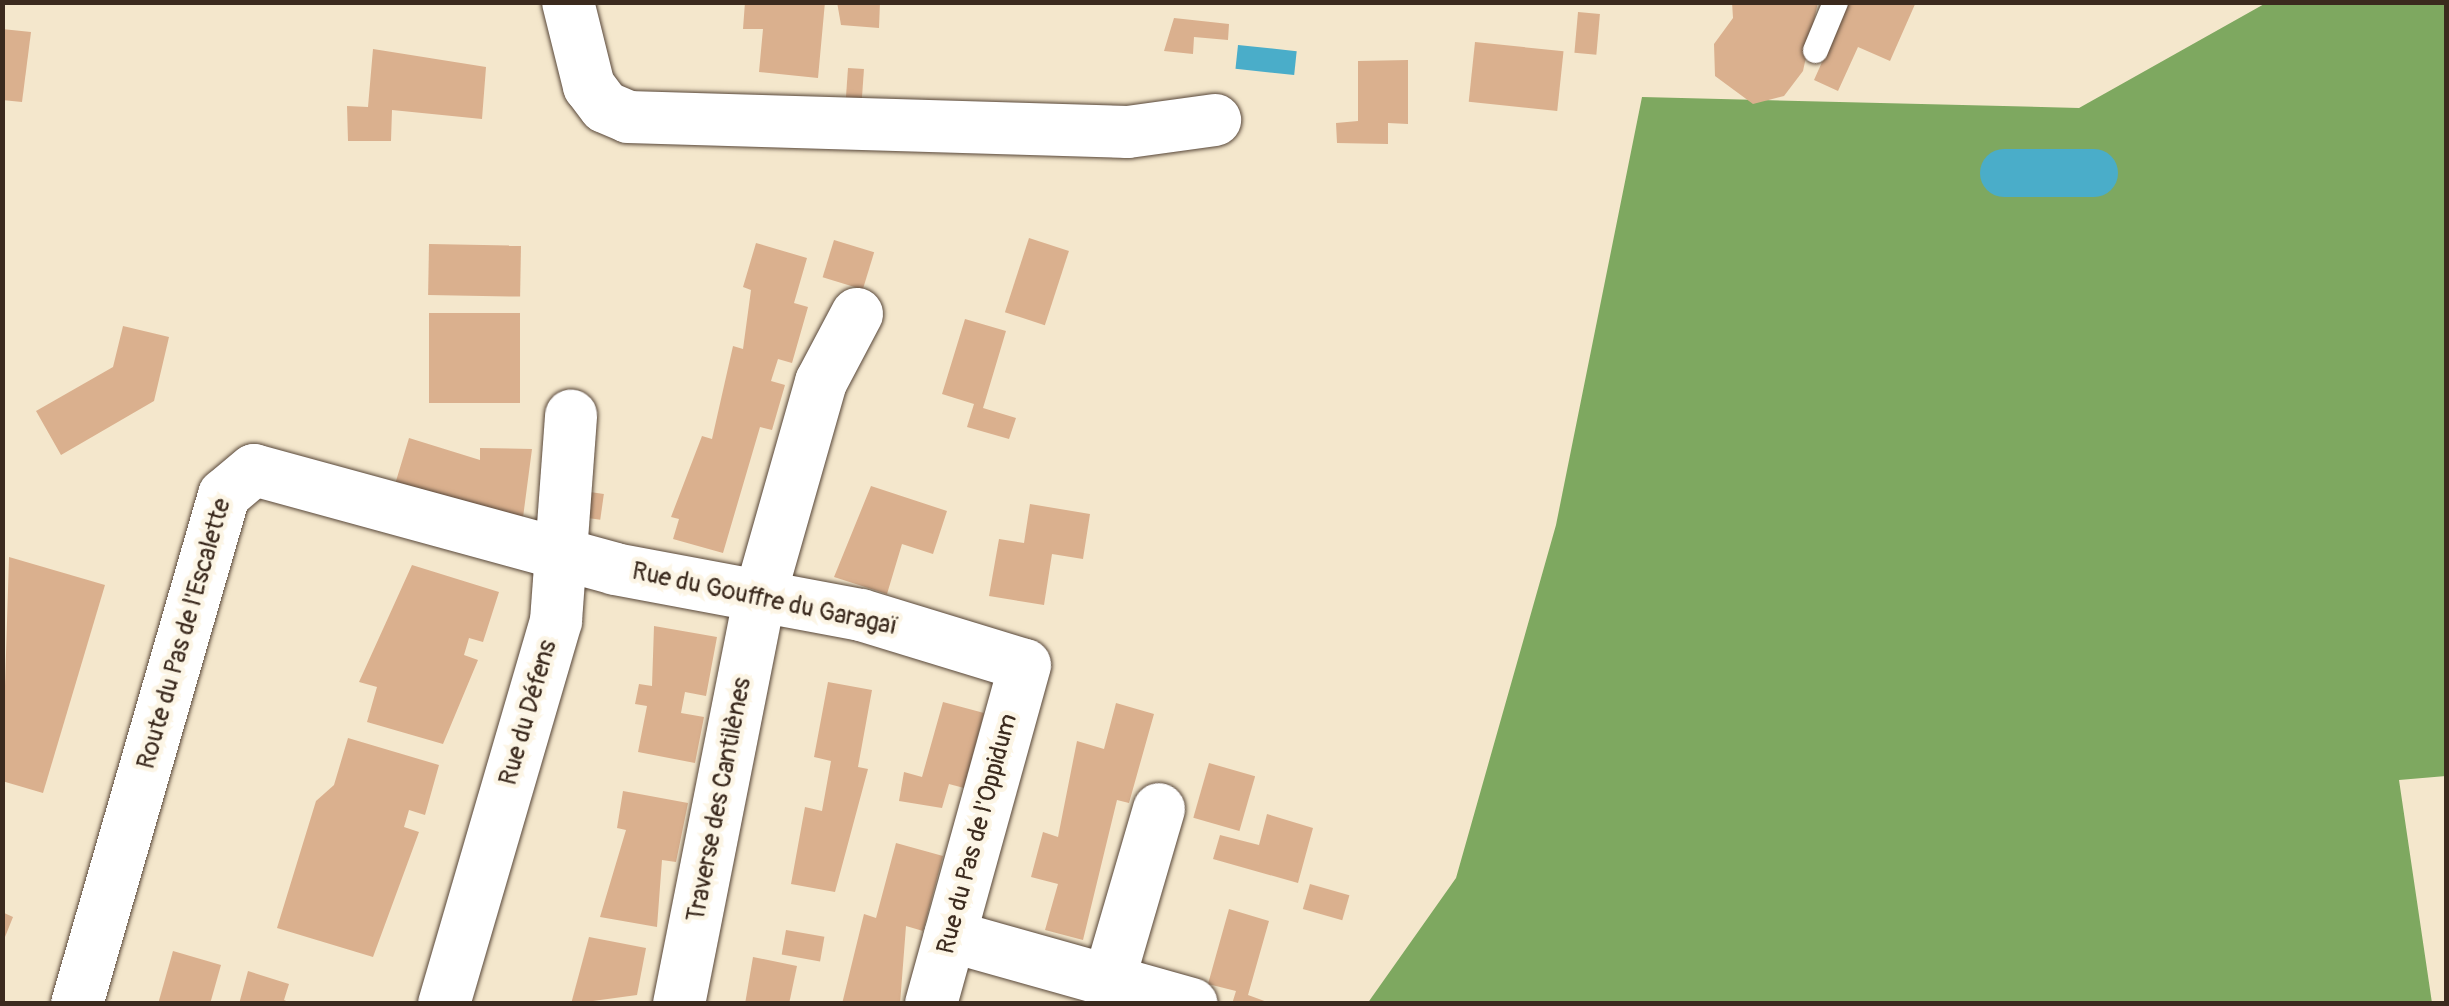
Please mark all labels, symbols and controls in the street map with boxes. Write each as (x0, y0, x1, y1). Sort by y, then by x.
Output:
street label: Route du Pas de l'Escalette (132, 495, 238, 773)
street label: Rue du Gouffre du Garagaï (629, 557, 901, 643)
street label: Rue du Défens (494, 637, 564, 789)
street label: Traverse des Cantilènes (682, 675, 758, 925)
street label: Rue du Pas de l'Oppidum (931, 711, 1025, 957)

